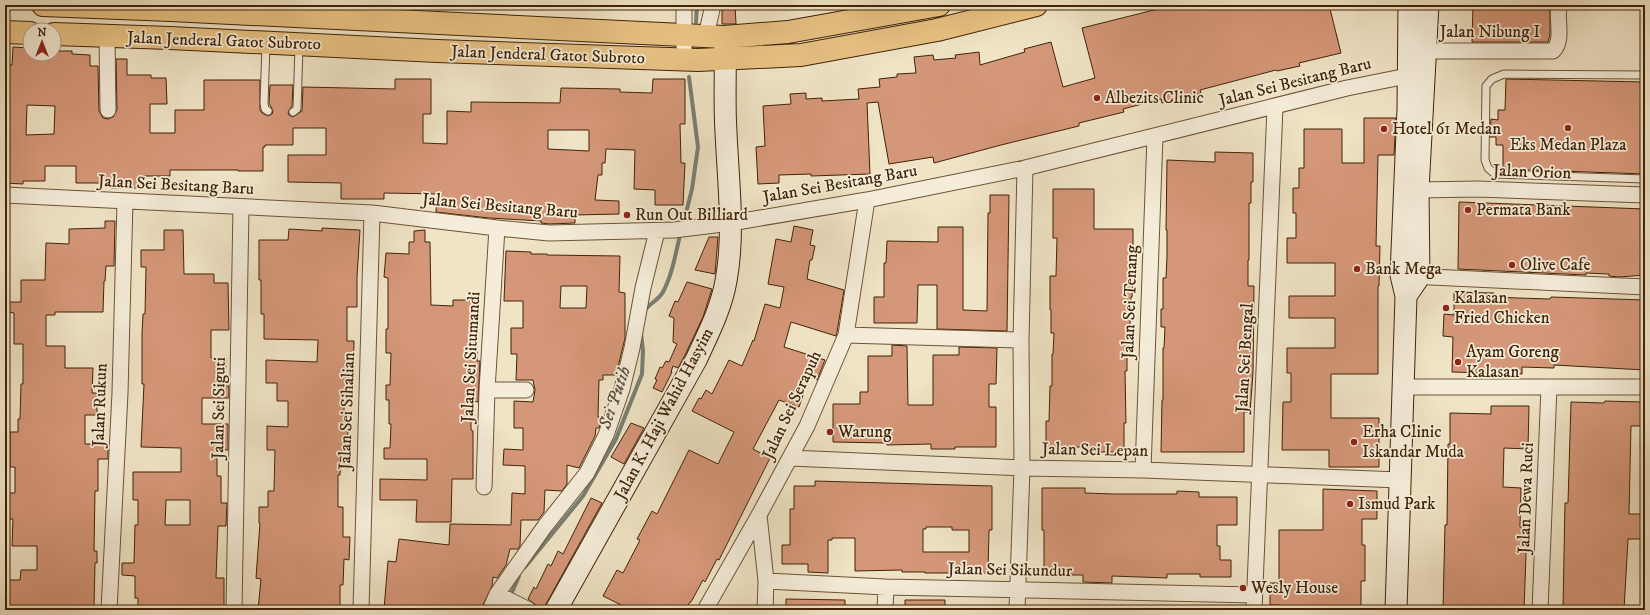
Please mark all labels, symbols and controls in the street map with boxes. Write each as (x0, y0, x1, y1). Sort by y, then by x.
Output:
street label: Jalan Nibung I (1438, 21, 1540, 43)
north arrow (22, 22, 62, 62)
text: N (37, 26, 47, 40)
street label: Jalan Jenderal Gatot Subroto (125, 27, 321, 55)
street label: Jalan Jenderal Gatot Subroto (449, 41, 645, 69)
street label: Jalan Sei Besitang Baru (1215, 52, 1373, 112)
place label: Albezits Clinic (1105, 87, 1204, 109)
marker: Albezits Clinic (1092, 93, 1102, 103)
place label: Hotel 61 Medan (1392, 118, 1501, 140)
marker: Eks Medan Plaza (1563, 123, 1573, 133)
marker: Hotel 61 Medan (1379, 124, 1389, 134)
place label: Eks Medan Plaza (1509, 134, 1627, 156)
street label: Jalan Sei Besitang Baru (759, 160, 919, 209)
street label: Jalan Orion (1490, 160, 1572, 184)
street label: Jalan Sei Besitang Baru (95, 170, 255, 200)
street label: Jalan Sei Besitang Baru (419, 188, 579, 224)
place label: Permata Bank (1476, 199, 1571, 221)
place label: Run Out Billiard (635, 204, 749, 226)
marker: Permata Bank (1463, 205, 1473, 215)
marker: Run Out Billiard (622, 210, 632, 220)
street label: Jalan Sei Tenang (1117, 244, 1143, 361)
place label: Olive Cafe (1520, 254, 1590, 276)
place label: Bank Mega (1365, 258, 1443, 280)
marker: Olive Cafe (1507, 260, 1517, 270)
marker: Bank Mega (1352, 264, 1362, 274)
place label: Kalasan Fried Chicken (1454, 287, 1550, 329)
street label: Jalan Sei Situmandi (456, 291, 485, 425)
street label: Jalan Sei Bengal (1231, 303, 1259, 415)
marker: Kalasan Fried Chicken (1441, 303, 1451, 313)
street label: Jalan K. Haji Wahid Hasyim (608, 324, 719, 505)
place label: Ayam Goreng Kalasan (1466, 341, 1560, 383)
street label: Jalan Sei Serapuh (756, 347, 827, 465)
street label: Jalan Sei Sihalian (334, 352, 360, 472)
street label: Jalan Sei Siguti (207, 357, 231, 461)
marker: Ayam Goreng Kalasan (1453, 357, 1463, 367)
street label: Jalan Rukun (87, 363, 112, 449)
water label: Sei Putih (594, 364, 636, 433)
place label: Warung (837, 421, 892, 443)
place label: Erha Clinic Iskandar Muda (1362, 421, 1465, 463)
marker: Warung (825, 427, 835, 437)
marker: Erha Clinic Iskandar Muda (1349, 437, 1359, 447)
street label: Jalan Sei Lepan (1040, 438, 1149, 462)
street label: Jalan Dewa Ruci (1513, 442, 1539, 556)
place label: Ismud Park (1358, 493, 1436, 515)
marker: Ismud Park (1345, 499, 1355, 509)
street label: Jalan Sei Sikundur (946, 558, 1073, 582)
place label: Wesly House (1250, 577, 1338, 599)
marker: Wesly House (1238, 583, 1248, 593)

